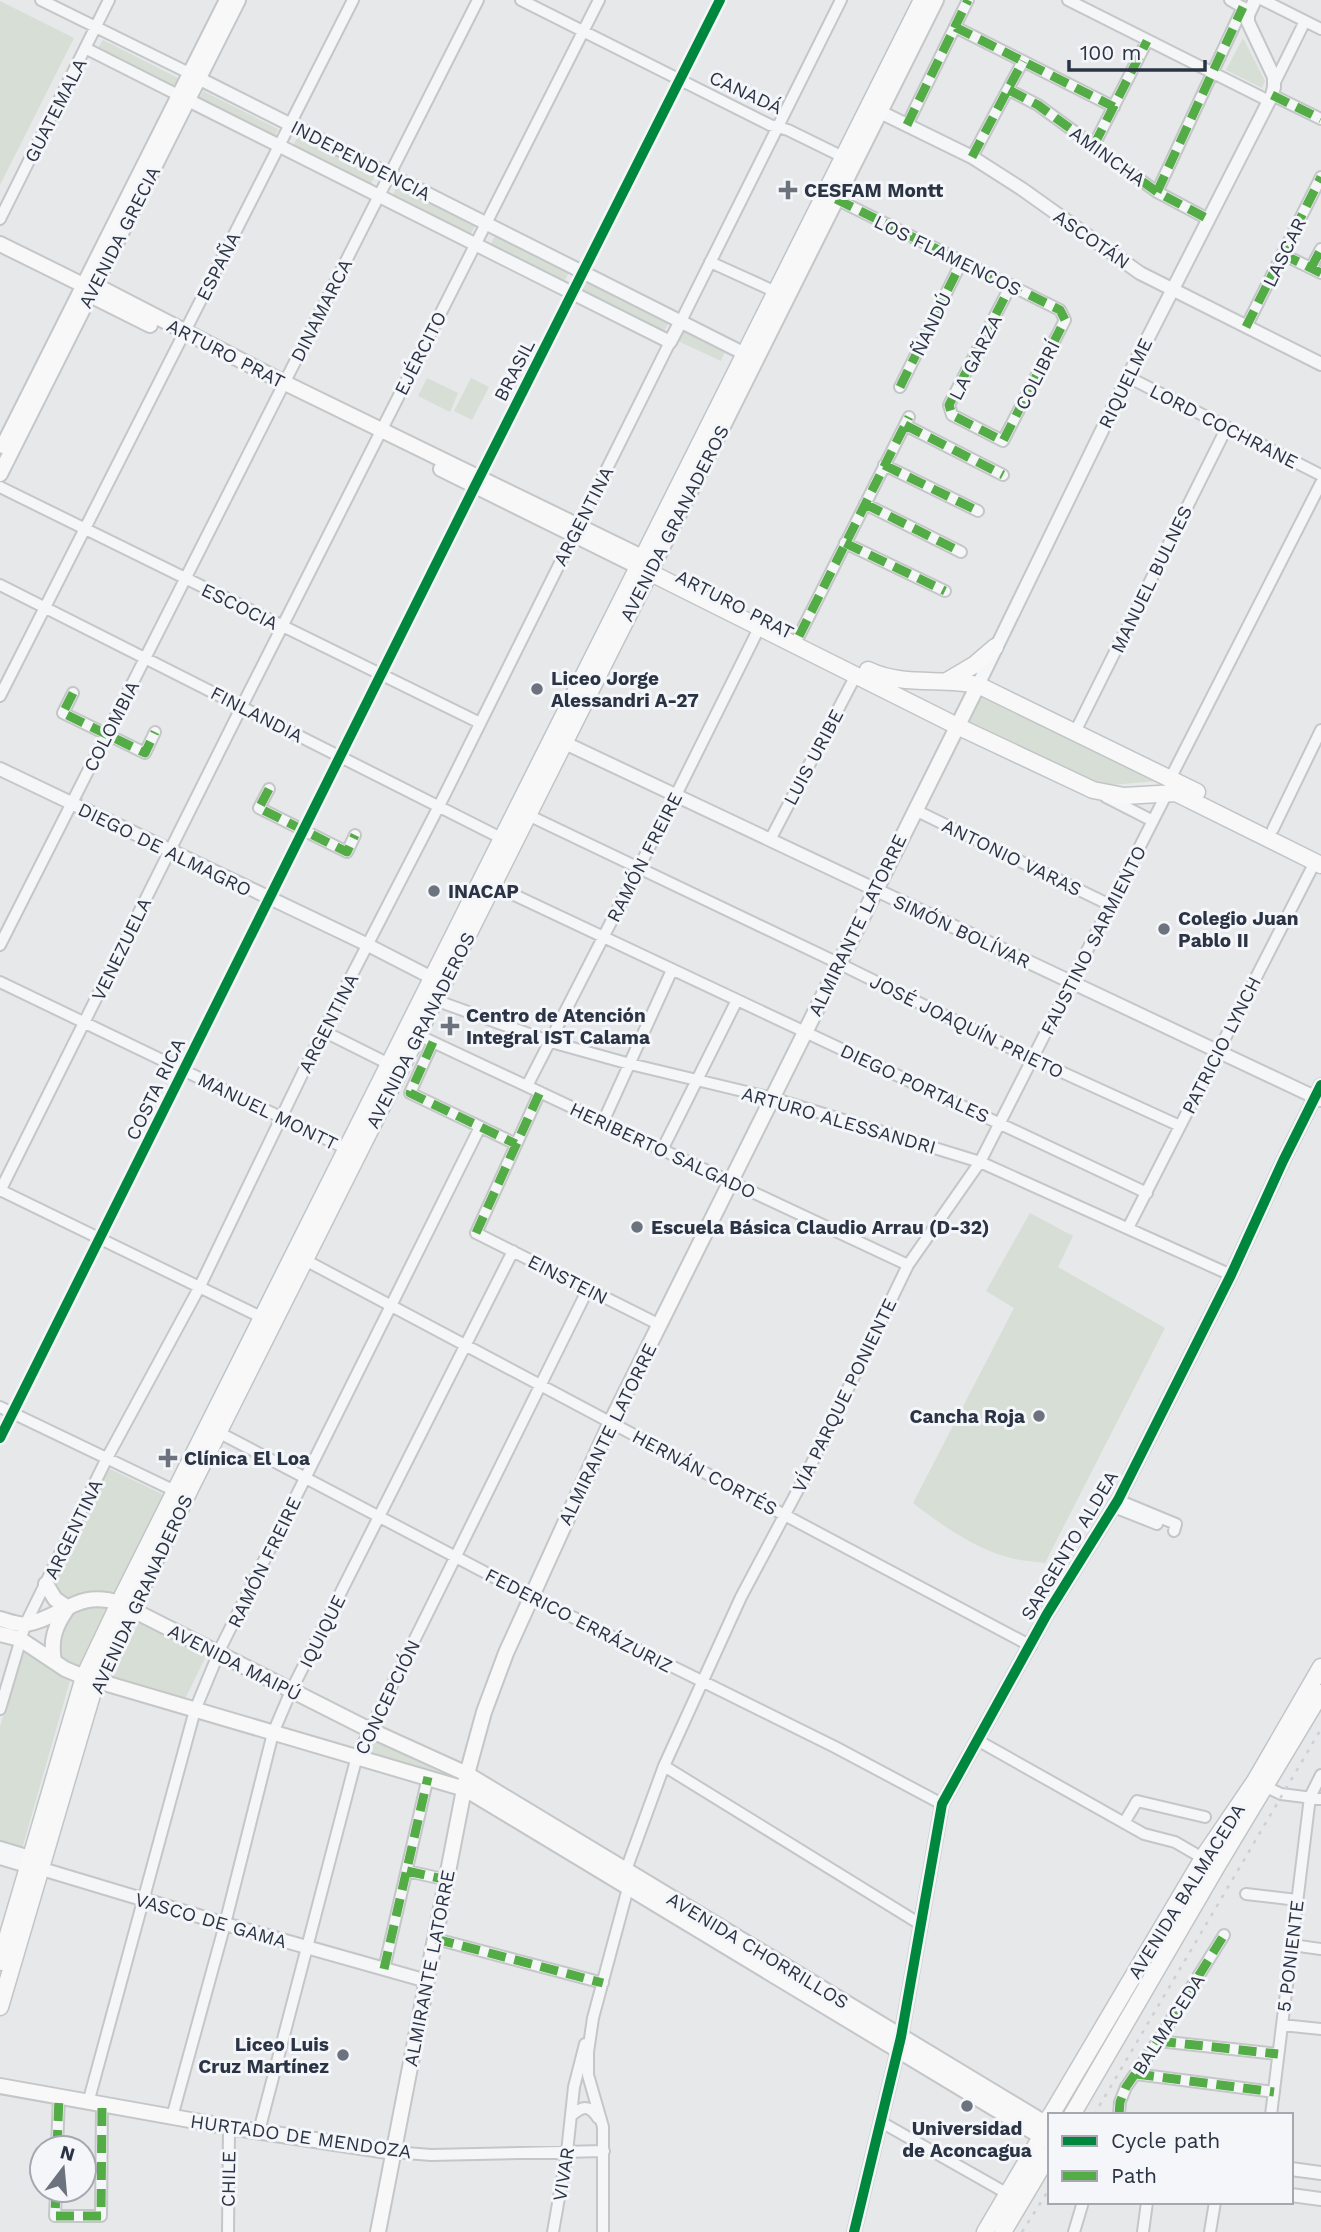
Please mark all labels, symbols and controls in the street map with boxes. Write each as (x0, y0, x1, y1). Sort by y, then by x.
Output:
scale bar (1069, 28, 1206, 72)
text: 100 m (1080, 40, 1142, 65)
street label: GUATEMALA (19, 54, 92, 166)
street label: CANADÁ (706, 66, 786, 120)
street label: INDEPENDENCIA (287, 115, 435, 206)
street label: AMINCHA (1065, 121, 1150, 192)
street label: AVENIDA GRECIA (74, 162, 165, 312)
place label: CESFAM Montt (804, 179, 944, 202)
marker: CESFAM Montt (778, 180, 798, 200)
street label: ASCOTÁN (1049, 205, 1134, 274)
street label: LOS FLAMENCOS (870, 210, 1025, 301)
street label: LASCAR (1258, 214, 1311, 291)
street label: ESPAÑA (191, 228, 246, 304)
street label: DINAMARCA (286, 254, 357, 366)
street label: ÑANDÚ (906, 289, 957, 360)
street label: EJÉRCITO (389, 307, 451, 399)
street label: LA GARZA (944, 310, 1007, 404)
street label: ARTURO PRAT (163, 314, 289, 393)
street label: RIQUELME (1094, 334, 1157, 432)
street label: BRASIL (489, 335, 540, 405)
street label: COLIBRÍ (1010, 336, 1065, 414)
street label: LORD COCHRANE (1146, 379, 1302, 474)
street label: AVENIDA GRANADEROS (615, 421, 734, 625)
street label: ARGENTINA (549, 462, 619, 570)
street label: MANUEL BULNES (1106, 502, 1197, 657)
street label: ARTURO PRAT (672, 565, 798, 644)
street label: ESCOCIA (198, 578, 282, 635)
place label: Liceo Jorge Alessandri A-27 (551, 667, 699, 712)
street label: COLOMBIA (79, 676, 144, 776)
street label: FINLANDIA (207, 681, 307, 748)
marker: Liceo Jorge Alessandri A-27 (529, 681, 545, 697)
street label: LUIS URIBE (779, 705, 848, 809)
street label: RAMÓN FREIRE (602, 788, 687, 926)
street label: DIEGO DE ALMAGRO (74, 797, 255, 901)
street label: ANTONIO VARAS (938, 814, 1085, 901)
street label: ALMIRANTE LATORRE (803, 830, 912, 1020)
street label: FAUSTINO SARMIENTO (1036, 842, 1151, 1039)
place label: INACAP (448, 880, 519, 903)
marker: INACAP (426, 883, 442, 899)
street label: SIMÓN BOLÍVAR (890, 890, 1034, 973)
street label: VENEZUELA (87, 893, 157, 1005)
place label: Colegio Juan Pablo II (1178, 907, 1298, 952)
marker: Colegio Juan Pablo II (1156, 921, 1172, 937)
street label: AVENIDA GRANADEROS (361, 928, 480, 1132)
street label: ARGENTINA (294, 969, 364, 1077)
street label: JOSÉ JOAQUÍN PRIETO (866, 969, 1068, 1083)
street label: PATRICIO LYNCH (1177, 973, 1266, 1118)
place label: Centro de Atención Integral IST Calama (466, 1004, 650, 1049)
marker: Centro de Atención Integral IST Calama (440, 1016, 460, 1036)
street label: COSTA RICA (121, 1034, 190, 1144)
street label: DIEGO PORTALES (837, 1039, 993, 1128)
street label: MANUEL MONTT (194, 1068, 342, 1155)
street label: ARTURO ALESSANDRI (739, 1082, 939, 1159)
street label: HERIBERTO SALGADO (566, 1097, 759, 1204)
place label: Escuela Básica Claudio Arrau (D-32) (651, 1216, 989, 1239)
marker: Escuela Básica Claudio Arrau (D-32) (629, 1219, 645, 1235)
street label: EINSTEIN (524, 1250, 612, 1309)
street label: VÍA PARQUE PONIENTE (787, 1294, 902, 1496)
street label: ALMIRANTE LATORRE (553, 1339, 662, 1529)
place label: Cancha Roja (910, 1405, 1025, 1428)
marker: Cancha Roja (1031, 1408, 1047, 1424)
street label: HERNÁN CORTÉS (628, 1425, 781, 1520)
place label: Clínica El Loa (184, 1447, 310, 1470)
marker: Clínica El Loa (158, 1448, 178, 1468)
street label: SARGENTO ALDEA (1016, 1466, 1123, 1624)
street label: ARGENTINA (39, 1475, 108, 1583)
street label: AVENIDA GRANADEROS (85, 1491, 198, 1697)
street label: RAMÓN FREIRE (223, 1493, 306, 1631)
street label: FEDERICO ERRÁZURIZ (481, 1563, 676, 1678)
street label: IQUIQUE (294, 1591, 351, 1672)
street label: AVENIDA MAIPÚ (164, 1619, 305, 1706)
street label: CONCEPCIÓN (350, 1636, 425, 1758)
street label: AVENIDA BALMACEDA (1123, 1799, 1250, 1983)
street label: ALMIRANTE LATORRE (399, 1868, 460, 2068)
street label: AVENIDA CHORRILLOS (663, 1887, 853, 2014)
street label: VASCO DE GAMA (132, 1888, 290, 1953)
street label: 5 PONIENTE (1272, 1899, 1309, 2013)
street label: BALMACEDA (1127, 1969, 1210, 2079)
place label: Liceo Luis Cruz Martínez (198, 2033, 329, 2078)
marker: Liceo Luis Cruz Martínez (335, 2047, 351, 2063)
marker: Universidad de Aconcagua (959, 2098, 975, 2114)
street label: HURTADO DE MENDOZA (189, 2110, 413, 2163)
legend (1048, 2113, 1293, 2204)
place label: Universidad de Aconcagua (902, 2117, 1032, 2162)
text: Cycle path (1111, 2128, 1220, 2153)
north arrow (28, 2134, 98, 2204)
text: N (58, 2140, 77, 2166)
street label: VIVAR (548, 2145, 579, 2203)
street label: CHILE (217, 2151, 240, 2207)
text: Path (1111, 2163, 1157, 2188)

